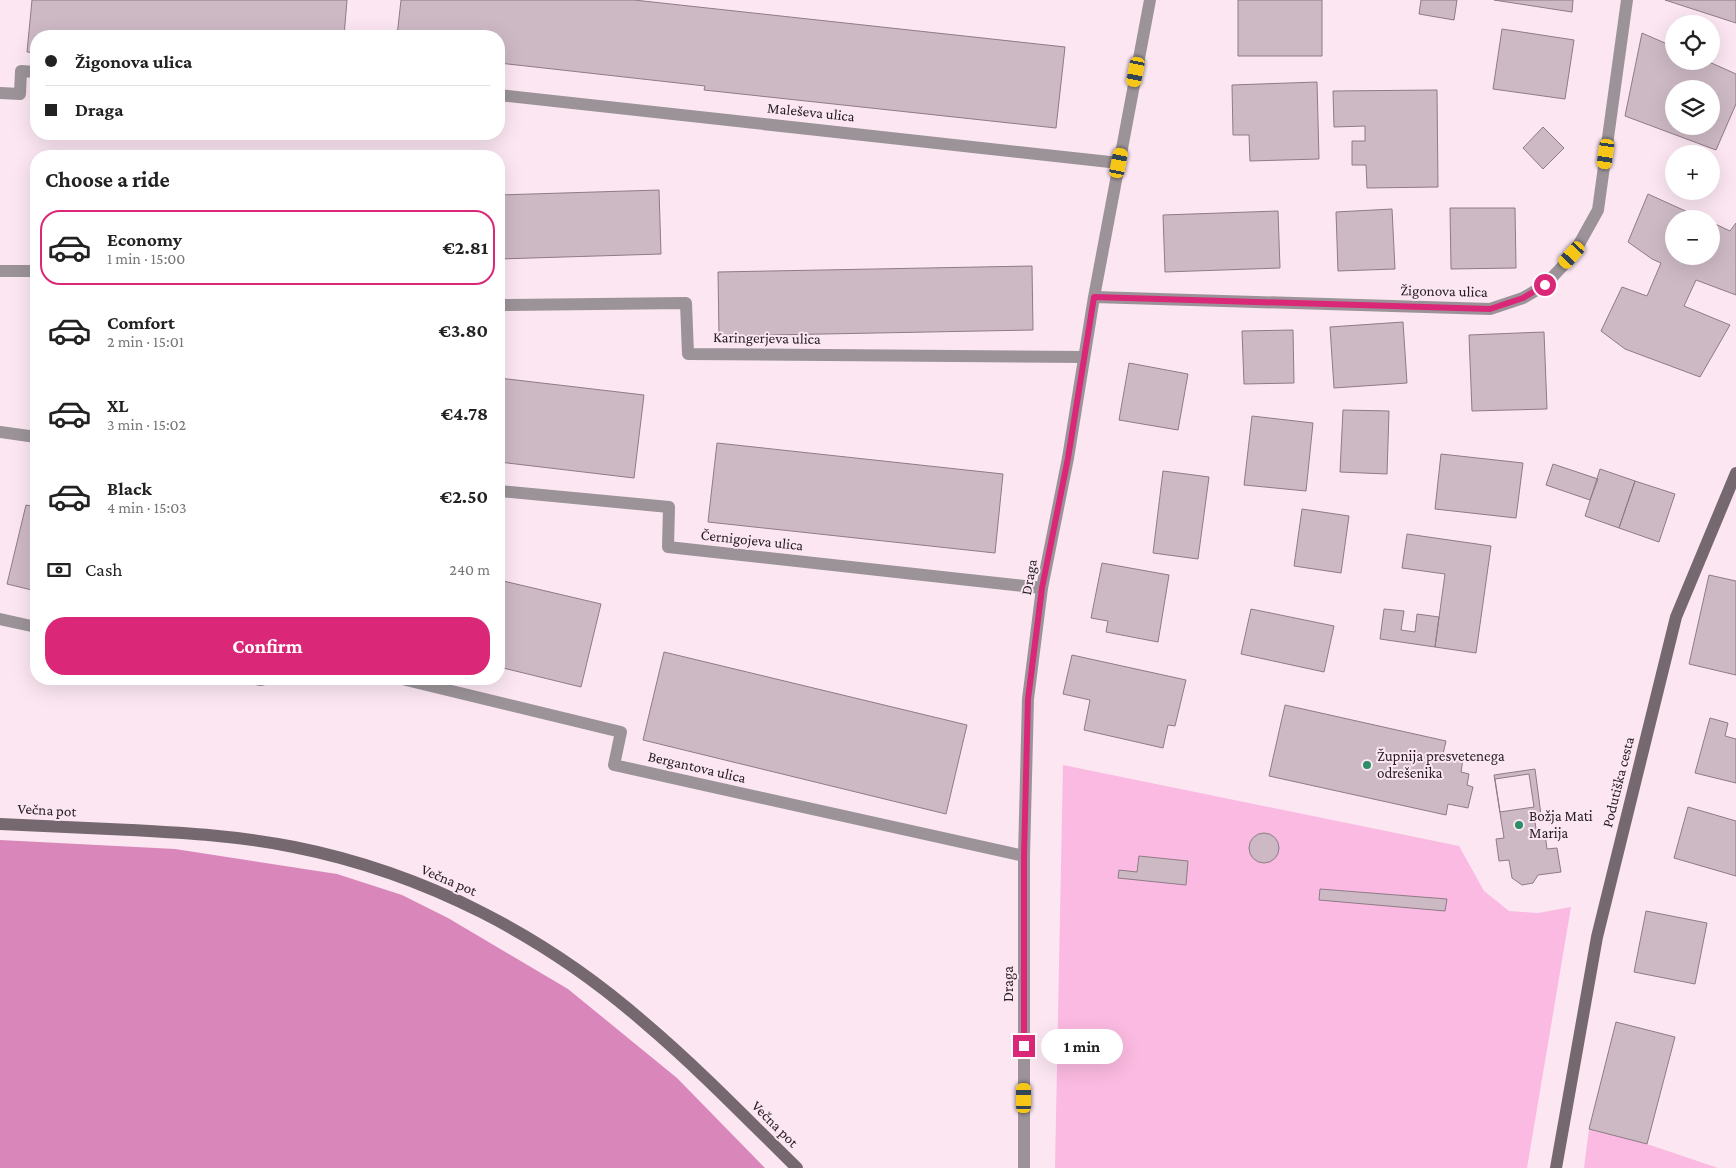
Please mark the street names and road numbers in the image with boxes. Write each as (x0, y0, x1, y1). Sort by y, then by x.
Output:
street label: Maleševa ulica (766, 99, 856, 125)
street label: Žigonova ulica (1400, 282, 1488, 301)
street label: Karingerjeva ulica (713, 329, 821, 348)
street label: Černigojeva ulica (700, 527, 804, 554)
street label: Draga (1018, 558, 1041, 596)
street label: Podutiška cesta (1599, 735, 1637, 829)
street label: Bergantova ulica (646, 748, 748, 787)
street label: Večna pot (17, 800, 78, 821)
street label: Večna pot (418, 861, 480, 900)
street label: Draga (1000, 966, 1017, 1002)
street label: Večna pot (748, 1098, 802, 1152)

